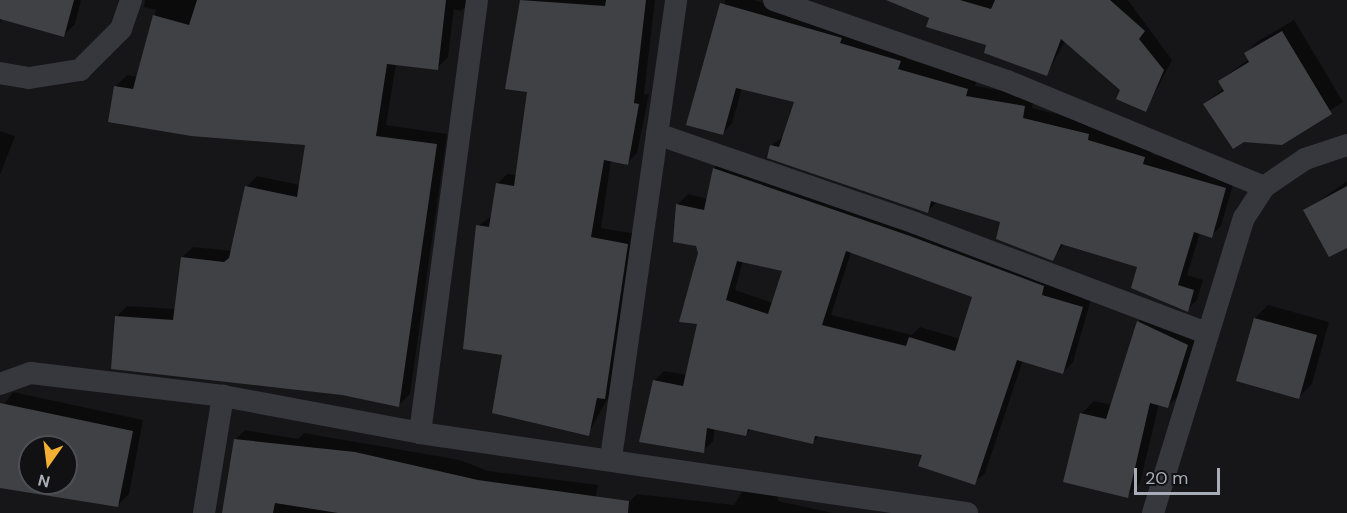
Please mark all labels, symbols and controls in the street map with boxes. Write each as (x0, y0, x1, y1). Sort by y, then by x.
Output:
north arrow (18, 435, 78, 495)
scale bar (1137, 456, 1222, 494)
text: 20 m (1145, 466, 1188, 490)
text: N (36, 469, 52, 493)

